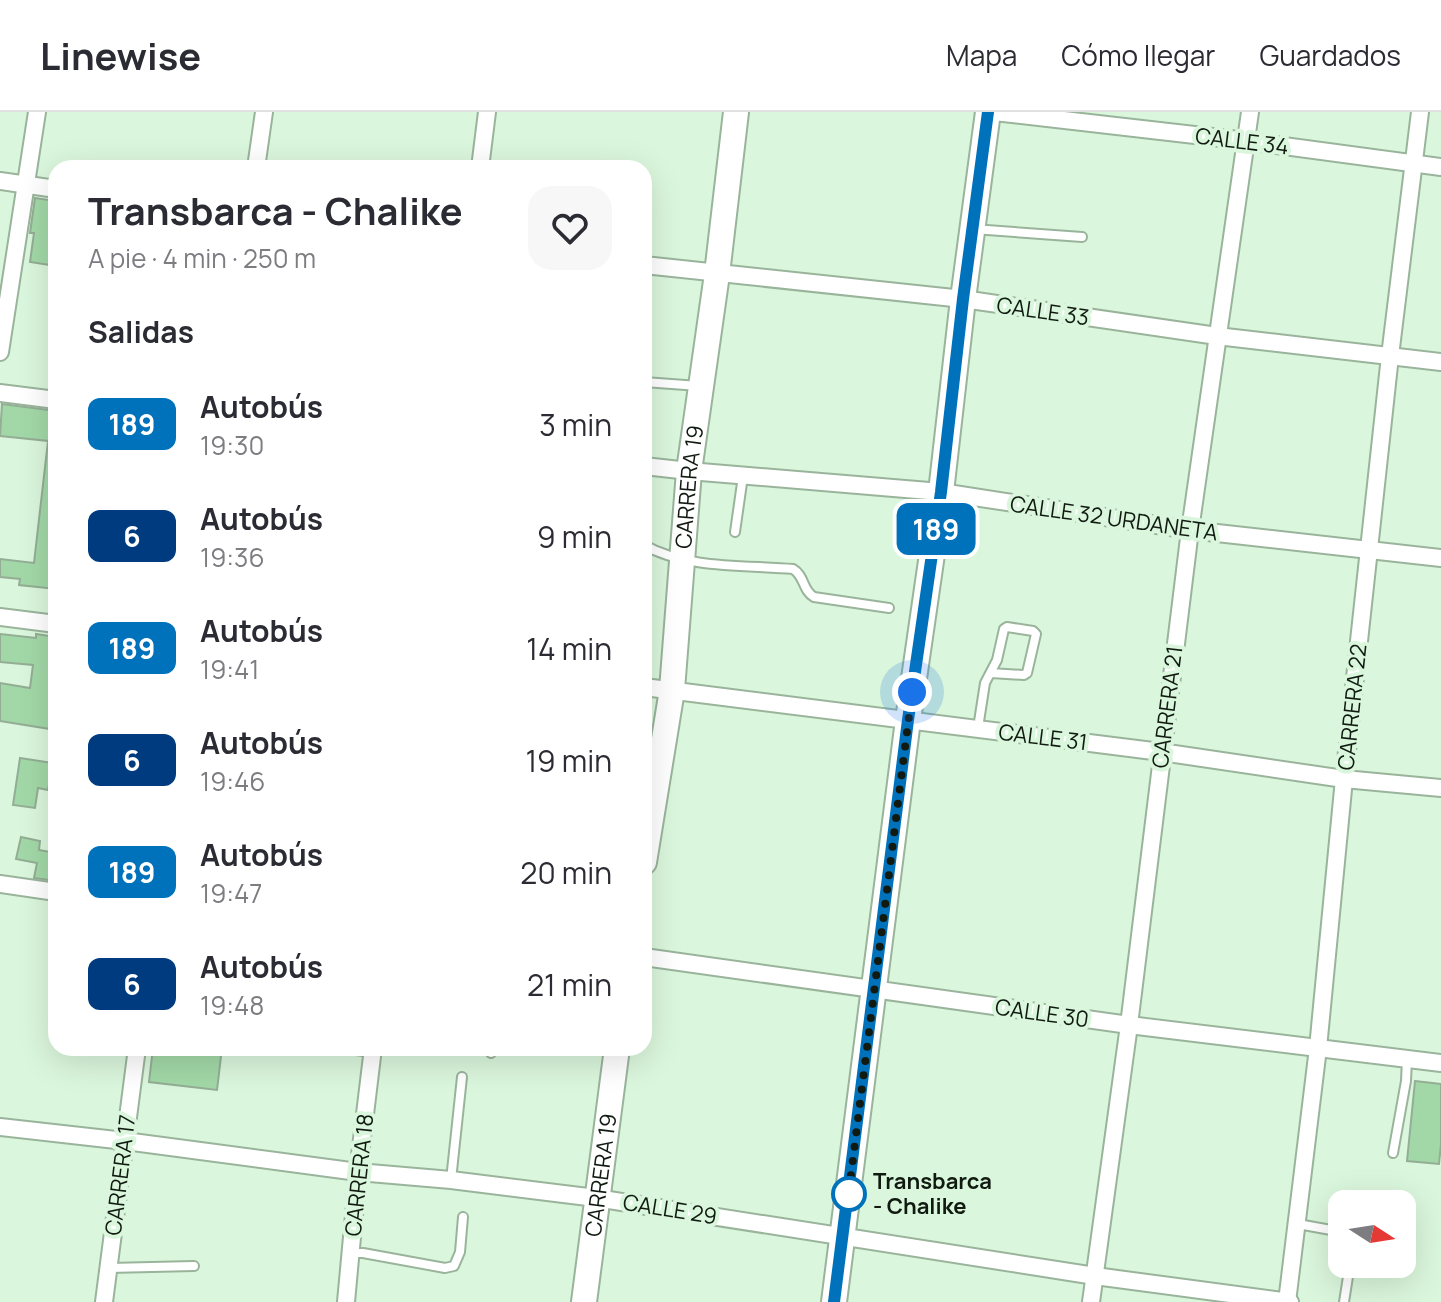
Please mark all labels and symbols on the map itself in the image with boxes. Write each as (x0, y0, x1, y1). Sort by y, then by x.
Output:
street label: CALLE 34 (1194, 120, 1290, 162)
street label: CALLE 33 (995, 290, 1091, 332)
street label: CARRERA 19 (668, 423, 710, 550)
street label: CALLE 32 URDANETA (1008, 489, 1220, 547)
line badge: 189 (890, 503, 982, 555)
street label: CARRERA 22 (1330, 642, 1374, 772)
street label: CARRERA 21 (1145, 644, 1189, 770)
your location (892, 672, 932, 712)
street label: CALLE 31 (997, 717, 1089, 757)
street label: CALLE 30 (993, 992, 1091, 1034)
street label: CARRERA 18 (338, 1112, 380, 1238)
street label: CARRERA 19 (578, 1112, 623, 1238)
street label: CARRERA 17 (98, 1113, 142, 1237)
place label: Transbarca - Chalike (873, 1166, 992, 1221)
marker: Transbarca - Chalike (832, 1177, 866, 1211)
street label: CALLE 29 (621, 1187, 719, 1231)
north arrow (1328, 1190, 1416, 1278)

